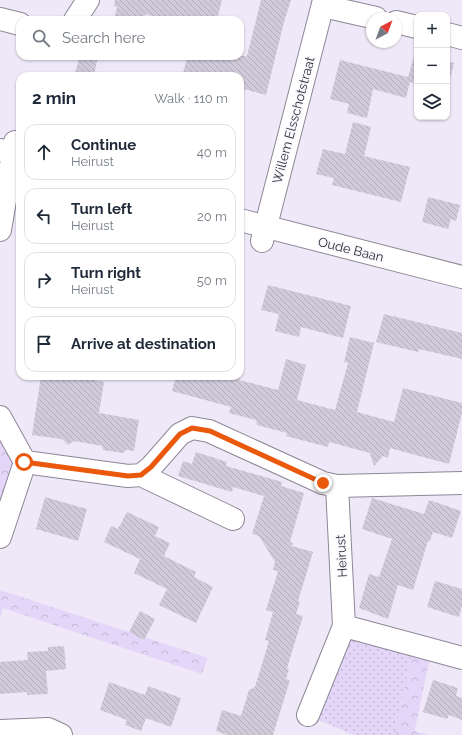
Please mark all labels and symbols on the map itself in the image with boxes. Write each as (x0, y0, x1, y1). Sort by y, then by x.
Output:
north arrow (366, 12, 402, 48)
street label: Willem Elsschotstraat (269, 54, 318, 185)
street label: Oude Baan (317, 234, 385, 265)
route start (15, 453, 33, 471)
route end (314, 474, 332, 492)
street label: Heirust (333, 534, 350, 578)

